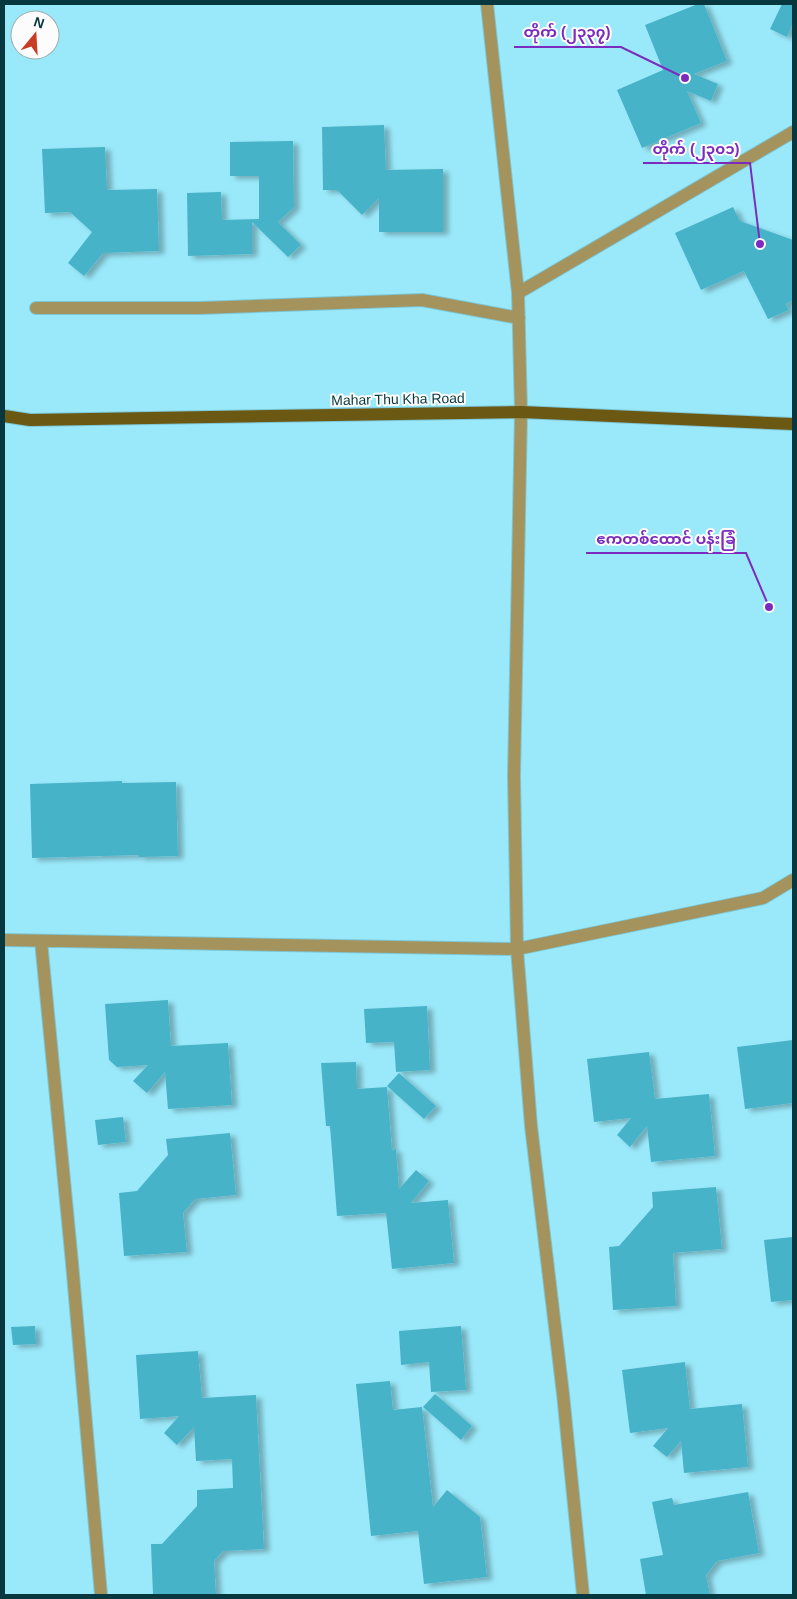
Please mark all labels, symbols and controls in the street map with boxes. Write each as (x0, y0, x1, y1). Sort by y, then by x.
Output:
north arrow (10, 10, 60, 60)
text: N (32, 13, 46, 32)
callout: တိုက် (၂၃၃၇) (514, 17, 621, 47)
text: တိုက် (၂၃၃၇) (524, 22, 610, 44)
callout: တိုက် (၂၃၀၁) (643, 133, 750, 163)
text: တိုက် (၂၃၀၁) (652, 139, 740, 161)
street label: Mahar Thu Kha Road (331, 390, 465, 408)
callout: ဧကတစ်ထောင် ပန်းခြံ (586, 523, 746, 553)
text: ဧကတစ်ထောင် ပန်းခြံ (596, 529, 736, 551)

